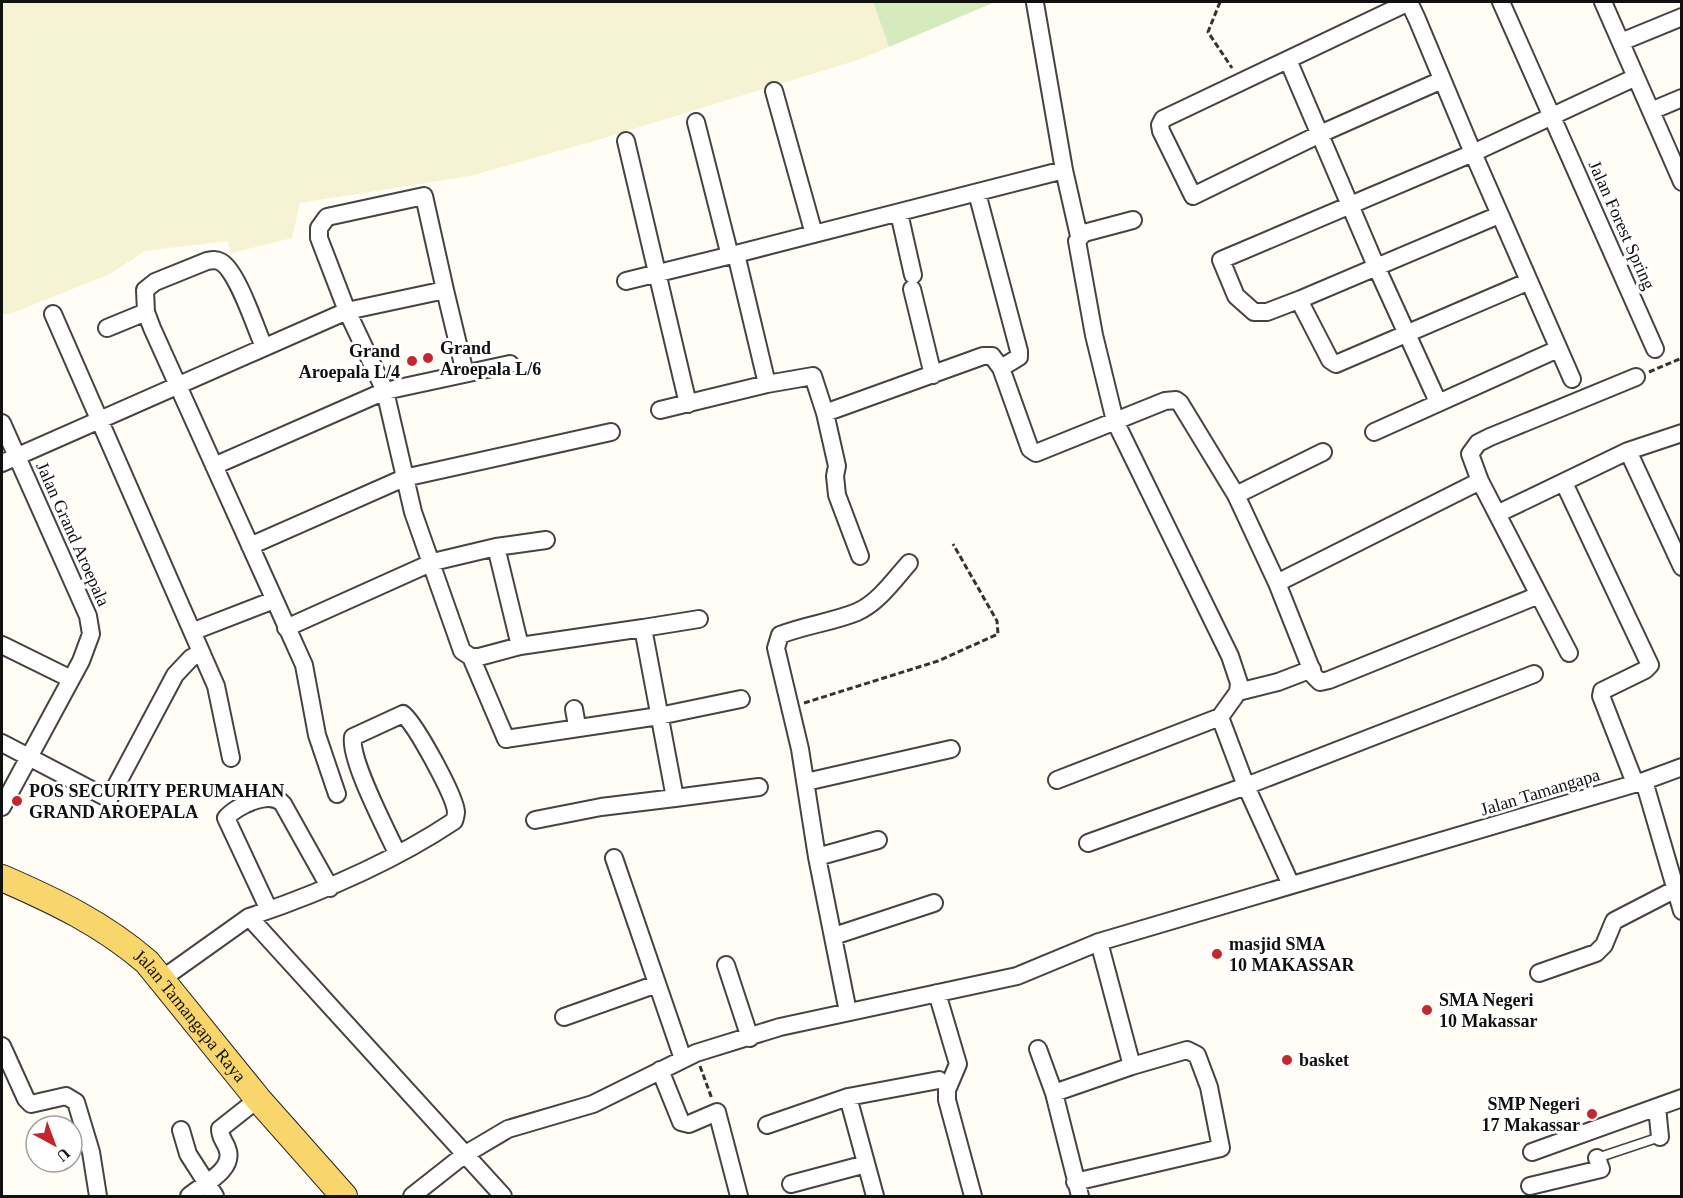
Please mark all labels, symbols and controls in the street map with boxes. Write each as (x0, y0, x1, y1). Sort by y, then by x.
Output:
street label: Jalan Forest Spring (1585, 157, 1659, 293)
place label: Grand Aroepala L/6 (440, 338, 541, 379)
place label: Grand Aroepala L/4 (299, 341, 400, 382)
marker: Grand Aroepala L/6 (421, 351, 435, 365)
marker: Grand Aroepala L/4 (405, 354, 419, 368)
street label: Jalan Grand Aroepala (32, 459, 114, 609)
street label: Jalan Tamangapa (1478, 764, 1602, 820)
place label: POS SECURITY PERUMAHAN GRAND AROEPALA (29, 781, 284, 822)
marker: POS SECURITY PERUMAHAN GRAND AROEPALA (10, 794, 24, 808)
place label: masjid SMA 10 MAKASSAR (1229, 934, 1356, 975)
street label: Jalan Tamangapa Raya (130, 945, 250, 1086)
marker: masjid SMA 10 MAKASSAR (1210, 947, 1224, 961)
place label: SMA Negeri 10 Makassar (1439, 990, 1538, 1031)
marker: SMA Negeri 10 Makassar (1420, 1003, 1434, 1017)
place label: basket (1299, 1050, 1349, 1070)
marker: basket (1280, 1053, 1294, 1067)
place label: SMP Negeri 17 Makassar (1482, 1094, 1580, 1135)
marker: SMP Negeri 17 Makassar (1585, 1107, 1599, 1121)
north arrow (24, 1114, 84, 1174)
text: U (53, 1145, 73, 1165)

